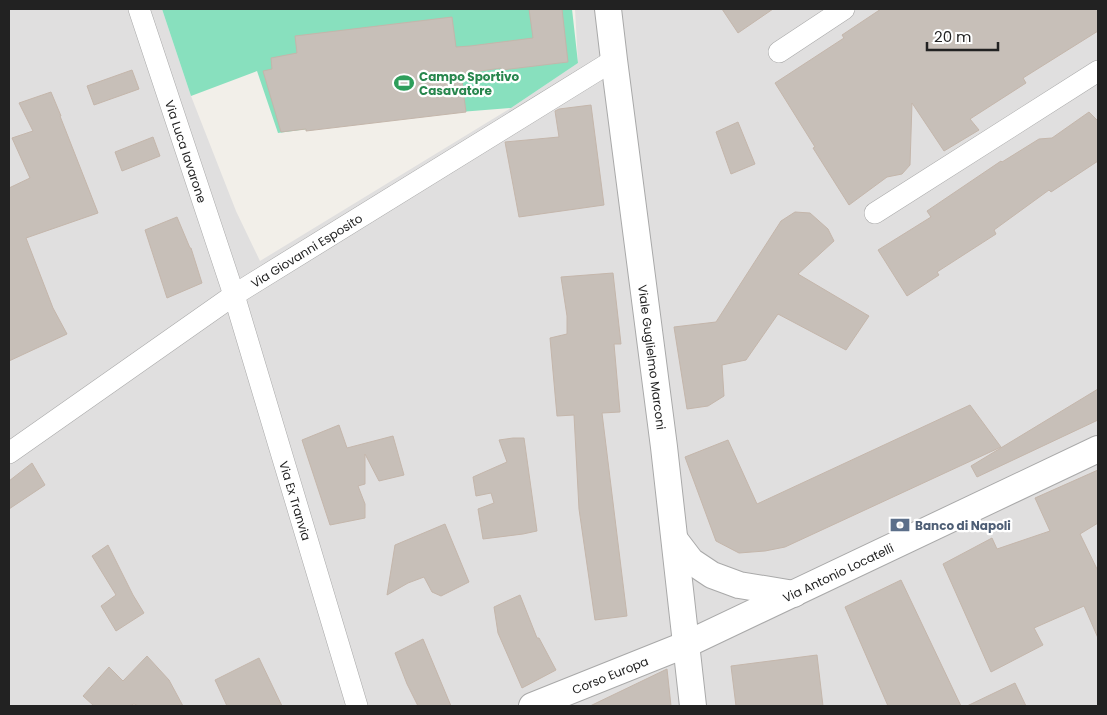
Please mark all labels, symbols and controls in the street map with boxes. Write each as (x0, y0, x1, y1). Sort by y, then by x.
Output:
scale bar (927, 20, 998, 52)
text: 20 m (934, 26, 972, 47)
place label: Campo Sportivo Casavatore (419, 68, 520, 99)
sports icon: Campo Sportivo Casavatore (393, 72, 415, 94)
street label: Via Luca Iavarone (161, 98, 211, 205)
street label: Via Giovanni Esposito (247, 209, 366, 291)
street label: Viale Guglielmo Marconi (635, 284, 670, 431)
street label: Via Ex Tranvia (276, 459, 315, 542)
bank icon: Banco di Napoli (889, 514, 911, 536)
place label: Banco di Napoli (915, 517, 1011, 534)
street label: Via Antonio Locatelli (780, 539, 896, 606)
street label: Corso Europa (569, 652, 651, 698)

